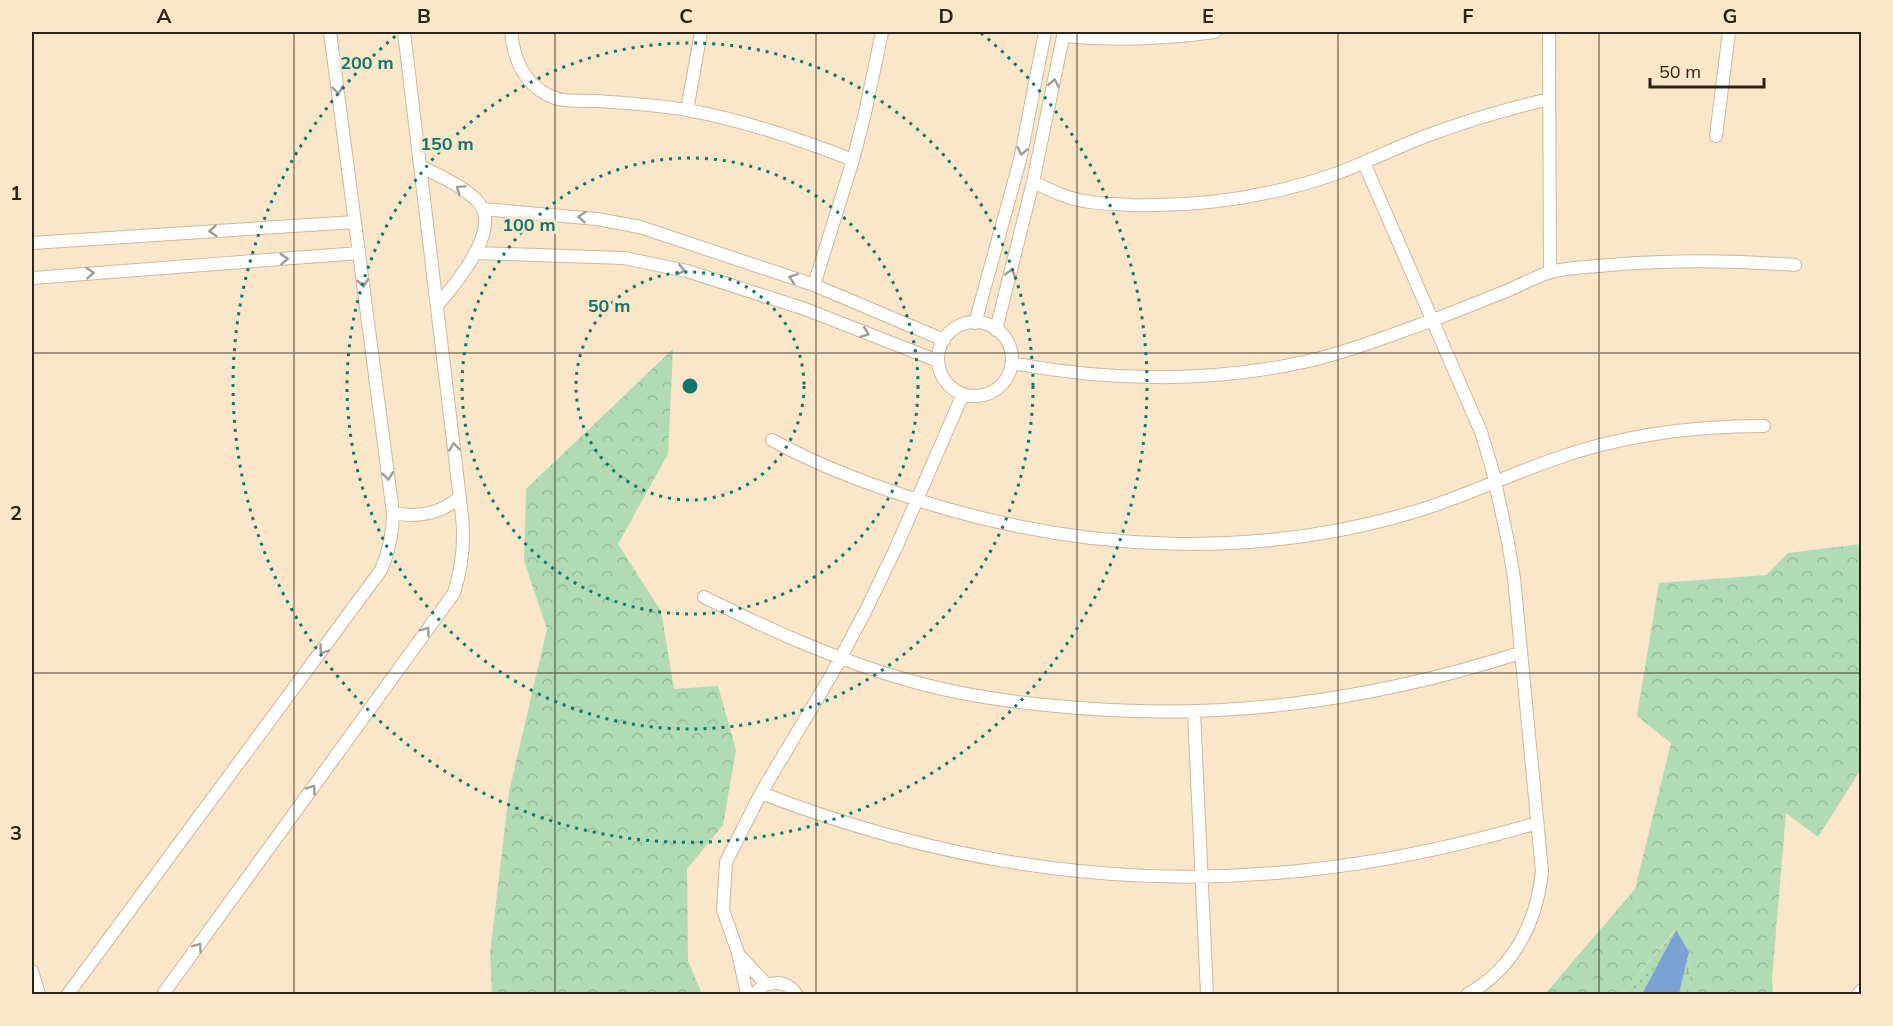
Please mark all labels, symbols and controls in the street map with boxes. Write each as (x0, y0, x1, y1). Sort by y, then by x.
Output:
text: A (157, 3, 172, 28)
text: B (417, 3, 431, 28)
text: C (679, 3, 693, 28)
text: D (938, 3, 954, 28)
text: E (1202, 3, 1214, 28)
text: F (1462, 3, 1474, 28)
text: G (1723, 3, 1737, 28)
text: 200 m (340, 51, 394, 74)
scale bar (1650, 51, 1764, 89)
text: 50 m (1659, 60, 1701, 83)
one-way arrow (1047, 78, 1060, 88)
one-way arrow (331, 85, 343, 94)
text: 150 m (420, 132, 474, 155)
one-way arrow (1016, 146, 1029, 156)
text: 1 (10, 180, 22, 205)
one-way arrow (455, 185, 466, 196)
one-way arrow (578, 211, 587, 224)
text: 100 m (502, 213, 556, 236)
one-way arrow (208, 225, 217, 238)
one-way arrow (280, 252, 289, 265)
one-way arrow (676, 263, 686, 276)
one-way arrow (85, 267, 94, 280)
one-way arrow (1004, 268, 1016, 279)
one-way arrow (788, 272, 799, 285)
one-way arrow (356, 278, 368, 287)
text: 50 m (588, 294, 630, 317)
one-way arrow (859, 326, 870, 338)
centre of rings (680, 376, 700, 396)
one-way arrow (448, 442, 461, 452)
one-way arrow (381, 472, 394, 481)
text: 2 (10, 500, 22, 525)
one-way arrow (419, 627, 430, 638)
one-way arrow (319, 643, 330, 654)
one-way arrow (305, 785, 316, 796)
text: 3 (10, 820, 22, 845)
one-way arrow (190, 943, 201, 954)

